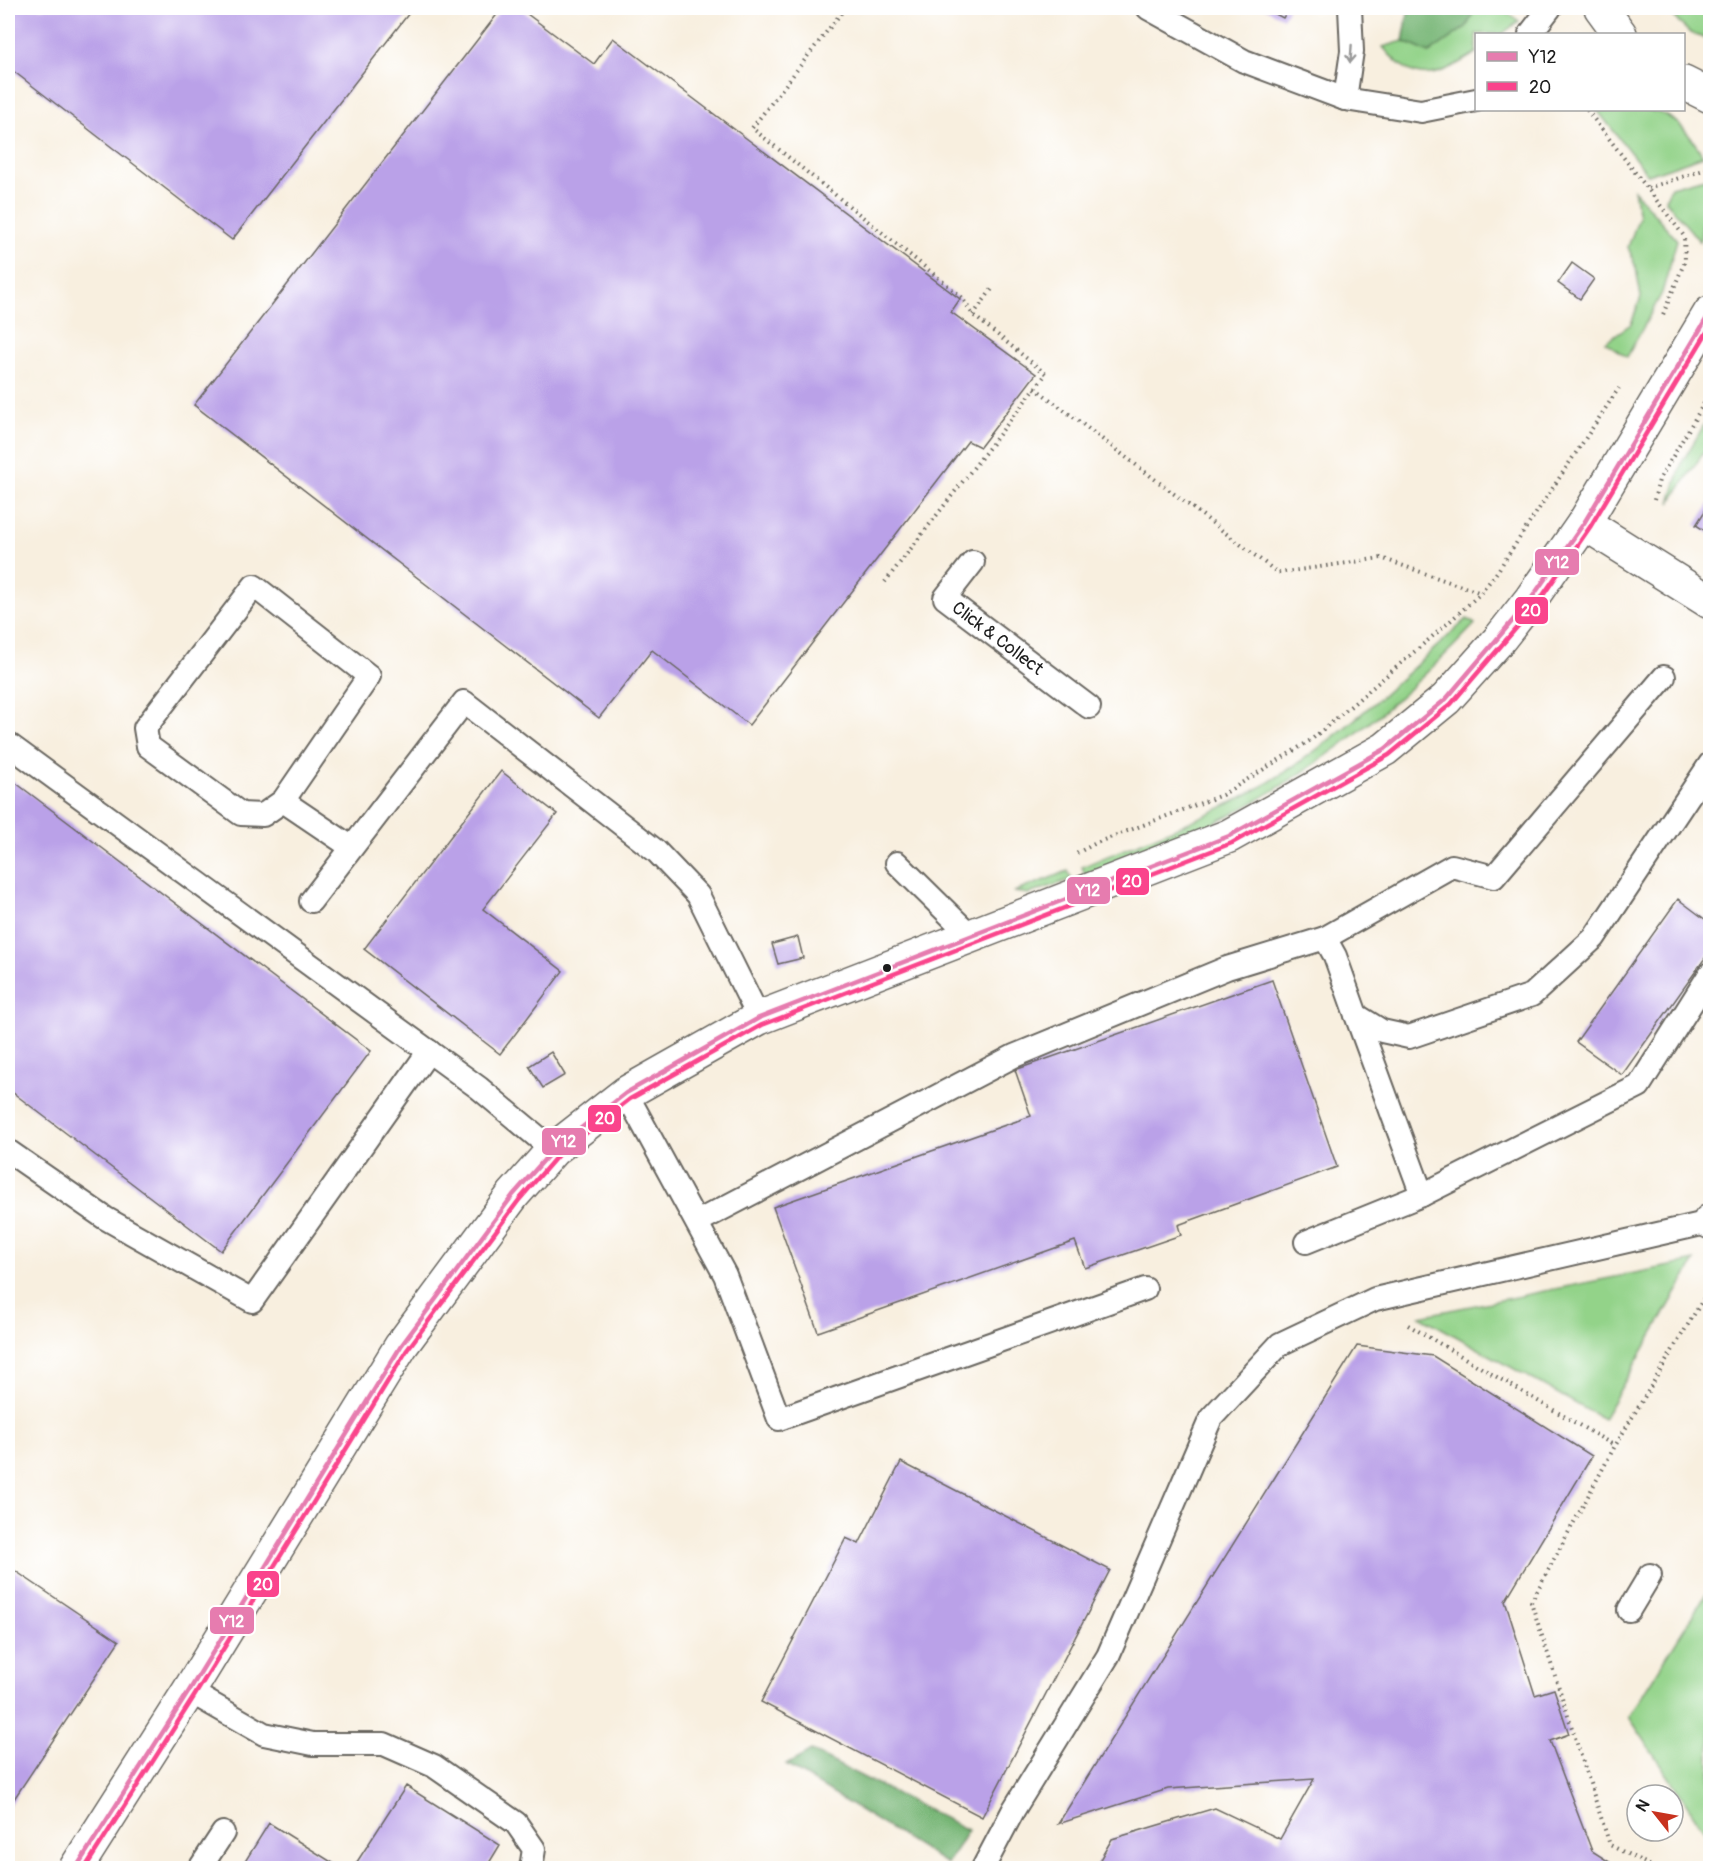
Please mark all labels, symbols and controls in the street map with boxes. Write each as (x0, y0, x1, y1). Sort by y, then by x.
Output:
legend (1475, 33, 1685, 111)
one-way arrow (1345, 43, 1356, 63)
text: Y12 (1528, 46, 1557, 69)
text: 20 (1529, 76, 1551, 99)
line badge: Y12 (1534, 548, 1580, 576)
text: Y12 (1544, 553, 1569, 573)
street label: Click & Collect (947, 596, 1049, 681)
line badge: 20 (1514, 596, 1549, 625)
text: 20 (1521, 601, 1541, 621)
line badge: 20 (1115, 867, 1150, 896)
text: 20 (1122, 872, 1142, 892)
line badge: Y12 (1066, 876, 1111, 905)
text: Y12 (1075, 881, 1100, 901)
unlabelled marker (881, 962, 893, 974)
line badge: 20 (587, 1104, 622, 1133)
text: 20 (595, 1109, 615, 1129)
line badge: Y12 (541, 1127, 587, 1156)
text: Y12 (551, 1132, 576, 1152)
line badge: 20 (246, 1570, 280, 1598)
text: 20 (253, 1575, 273, 1595)
line badge: Y12 (209, 1606, 255, 1635)
text: Y12 (219, 1612, 244, 1632)
north arrow (1625, 1783, 1685, 1843)
text: N (1632, 1796, 1654, 1816)

